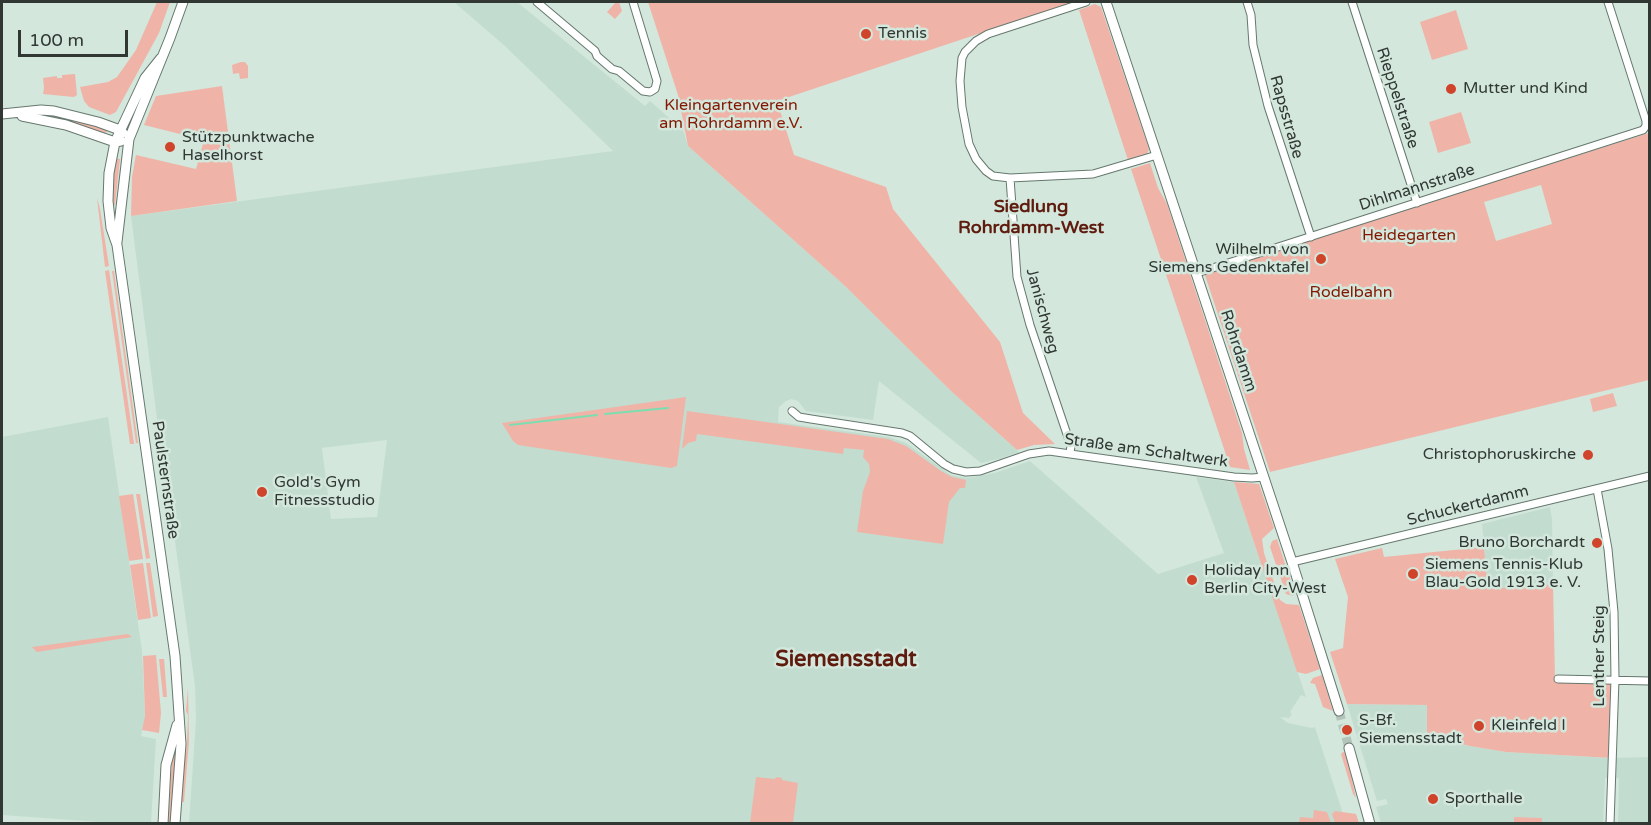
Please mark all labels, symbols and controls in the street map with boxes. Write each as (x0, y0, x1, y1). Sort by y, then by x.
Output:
scale bar (21, 18, 130, 56)
place label: Tennis (878, 24, 927, 44)
marker: Tennis (859, 27, 873, 41)
text: 100 m (29, 29, 84, 51)
street label: Rieppelstraße (1372, 45, 1422, 151)
street label: Rapsstraße (1265, 73, 1307, 161)
place label: Mutter und Kind (1463, 79, 1588, 99)
marker: Mutter und Kind (1444, 82, 1458, 96)
park label: Kleingartenverein am Rohrdamm e.V. (659, 96, 803, 134)
place label: Stützpunktwache Haselhorst (182, 128, 315, 166)
marker: Stützpunktwache Haselhorst (163, 140, 177, 154)
street label: Dihlmannstraße (1357, 160, 1477, 216)
district label: Siedlung Rohrdamm-West (958, 196, 1104, 238)
park label: Heidegarten (1362, 226, 1456, 246)
place label: Wilhelm von Siemens Gedenktafel (1149, 240, 1309, 278)
marker: Wilhelm von Siemens Gedenktafel (1314, 252, 1328, 266)
street label: Janischweg (1021, 266, 1063, 356)
park label: Rodelbahn (1310, 283, 1392, 303)
street label: Rohrdamm (1216, 308, 1260, 394)
street label: Paulsternstraße (147, 420, 183, 540)
street label: Straße am Schaltwerk (1063, 430, 1229, 472)
place label: Christophoruskirche (1423, 445, 1576, 465)
marker: Christophoruskirche (1581, 448, 1595, 462)
place label: Gold's Gym Fitnessstudio (274, 473, 375, 511)
street label: Schuckertdamm (1405, 482, 1531, 530)
marker: Gold's Gym Fitnessstudio (255, 485, 269, 499)
place label: Bruno Borchardt (1459, 533, 1585, 553)
marker: Bruno Borchardt (1590, 536, 1604, 550)
place label: Siemens Tennis-Klub Blau-Gold 1913 e. V. (1425, 555, 1583, 593)
place label: Holiday Inn Berlin City-West (1204, 561, 1326, 599)
marker: Siemens Tennis-Klub Blau-Gold 1913 e. V. (1406, 567, 1420, 581)
marker: Holiday Inn Berlin City-West (1185, 573, 1199, 587)
street label: Lenther Steig (1590, 605, 1610, 707)
district label: Siemensstadt (775, 647, 917, 673)
place label: S-Bf. Siemensstadt (1359, 711, 1462, 749)
place label: Kleinfeld I (1491, 716, 1566, 736)
marker: Kleinfeld I (1472, 719, 1486, 733)
marker: S-Bf. Siemensstadt (1340, 723, 1354, 737)
place label: Sporthalle (1445, 789, 1523, 809)
marker: Sporthalle (1426, 792, 1440, 806)

